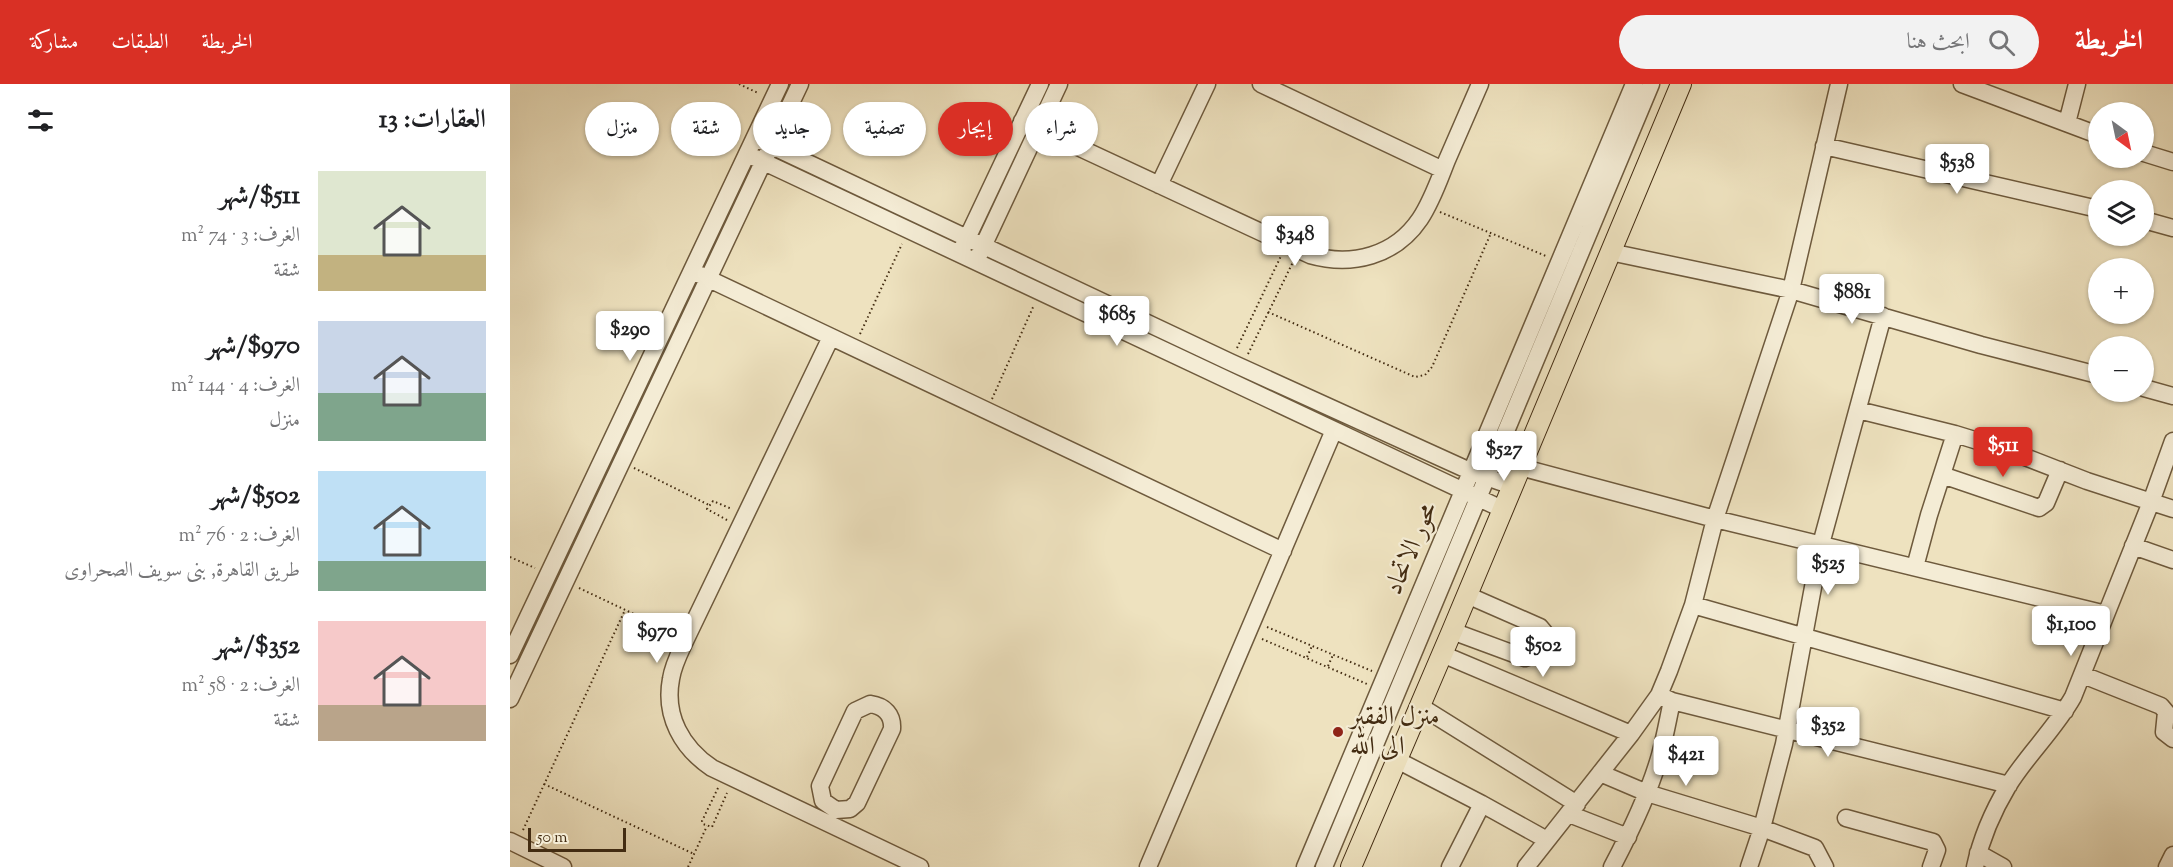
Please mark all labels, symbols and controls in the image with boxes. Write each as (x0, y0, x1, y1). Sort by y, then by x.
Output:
search box (1619, 15, 2039, 69)
text: الخريطة (2075, 22, 2143, 62)
icon: search (1985, 26, 2018, 59)
text: ابحث هنا (1907, 27, 1970, 59)
text: مشاركة (30, 28, 78, 58)
text: الطبقات (111, 28, 168, 58)
text: الخريطة (201, 28, 253, 58)
text: العقارات: 13 (379, 102, 486, 139)
chip: منزل (585, 102, 659, 156)
chip: شقة (671, 102, 741, 156)
chip: جديد (753, 102, 831, 156)
chip: تصفية (843, 102, 926, 156)
chip: إيجار (938, 102, 1013, 156)
chip: شراء (1025, 102, 1098, 156)
north arrow (2088, 102, 2154, 168)
map controls (2088, 102, 2154, 402)
icon: filters (24, 104, 57, 137)
pin: $538 (1921, 144, 1993, 195)
text: $538 (1939, 149, 1975, 178)
text: $511/شهر (219, 178, 300, 215)
button: layers (2088, 180, 2154, 246)
icon: home (366, 195, 438, 267)
pin: $348 (1259, 216, 1331, 267)
text: $348 (1276, 221, 1314, 250)
text: الغرف: 3 · 74 m² (181, 222, 300, 251)
text: شقة (274, 257, 300, 286)
button: + (2088, 258, 2154, 324)
pin: $881 (1816, 274, 1888, 325)
text: $881 (1833, 279, 1871, 308)
pin: $685 (1081, 296, 1153, 347)
text: $685 (1098, 301, 1136, 330)
pin: $290 (594, 311, 666, 362)
text: $290 (610, 316, 650, 345)
text: $970/شهر (207, 328, 300, 365)
button: − (2088, 336, 2154, 402)
icon: home (366, 345, 438, 417)
text: الغرف: 4 · 144 m² (171, 372, 300, 401)
text: منزل (269, 407, 300, 436)
pin: $511 (1967, 427, 2039, 478)
pin: $527 (1468, 431, 1540, 482)
text: $511 (1987, 432, 2019, 461)
text: $527 (1486, 436, 1522, 465)
text: $502/شهر (211, 478, 300, 515)
icon: home (366, 495, 438, 567)
street label: محور الاتحاد (1376, 497, 1448, 601)
text: الغرف: 2 · 76 m² (178, 522, 300, 551)
pin: $525 (1792, 545, 1864, 596)
text: $525 (1811, 550, 1845, 579)
text: طريق القاهرة, بنى سويف الصحراوى (64, 557, 300, 586)
pin: $1,100 (2022, 606, 2120, 657)
text: $1,100 (2046, 611, 2096, 640)
pin: $970 (621, 613, 693, 664)
text: $970 (637, 618, 677, 647)
pin: $502 (1507, 627, 1579, 678)
text: $352/شهر (214, 628, 300, 665)
text: $502 (1524, 632, 1562, 661)
icon: home (366, 645, 438, 717)
text: الغرف: 2 · 58 m² (182, 672, 300, 701)
place label: منزل الفقير الى الله (1347, 699, 1440, 766)
text: شقة (274, 707, 300, 736)
pin: $352 (1792, 707, 1864, 758)
text: $352 (1811, 712, 1845, 741)
marker: منزل الفقير الى الله (1331, 725, 1345, 739)
pin: $421 (1650, 736, 1722, 787)
text: $421 (1668, 741, 1704, 770)
scale bar (528, 825, 626, 852)
text: 50 m (537, 827, 568, 850)

